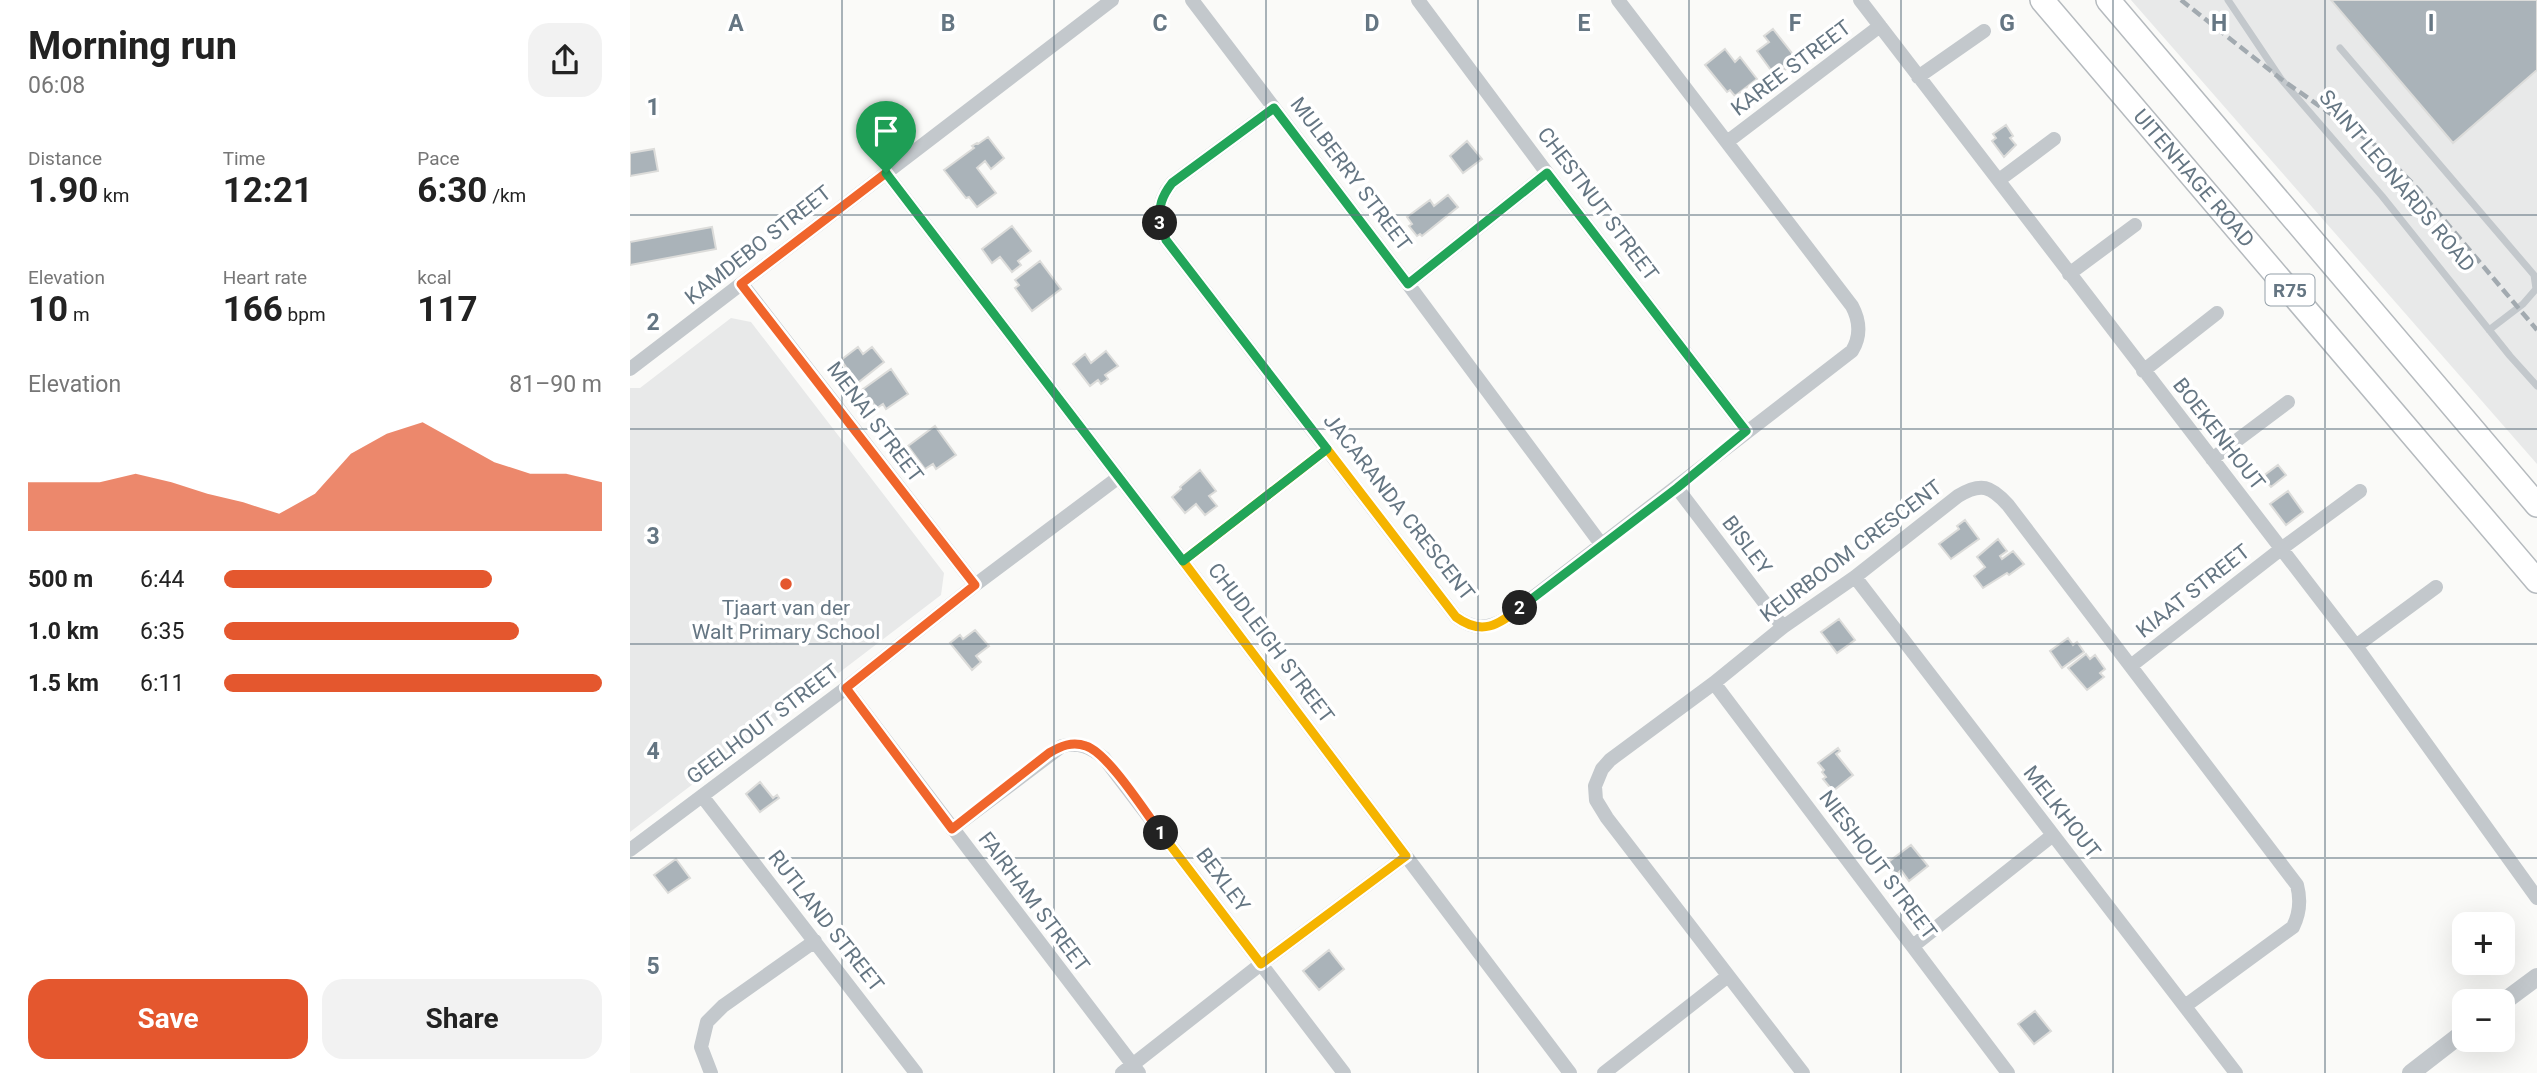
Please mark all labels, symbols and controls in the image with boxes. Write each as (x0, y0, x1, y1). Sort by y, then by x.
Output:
text: A (728, 10, 744, 37)
text: B (941, 10, 955, 37)
text: C (1152, 10, 1168, 37)
text: D (1365, 10, 1379, 37)
text: E (1578, 10, 1591, 37)
text: F (1789, 10, 1802, 37)
text: G (1999, 10, 2015, 37)
text: H (2211, 10, 2227, 37)
text: I (2428, 10, 2434, 37)
street label: KAREE STREET (1726, 15, 1856, 121)
button: share (528, 23, 602, 97)
text: Morning run (28, 24, 237, 68)
text: 06:08 (28, 72, 85, 99)
street label: SAINT LEONARDS ROAD (2314, 85, 2480, 277)
street label: MULBERRY STREET (1285, 92, 1417, 256)
text: 1 (646, 94, 660, 121)
pin (856, 101, 916, 173)
street label: UITENHAGE ROAD (2128, 104, 2259, 252)
icon: arrive (867, 112, 905, 150)
street label: CHESTNUT STREET (1532, 122, 1664, 286)
text: Distance (28, 147, 102, 170)
text: Time (223, 147, 265, 170)
text: Pace (417, 147, 460, 170)
text: 1.90 (28, 170, 98, 211)
text: 12:21 (223, 170, 313, 211)
text: 6:30 (417, 170, 487, 211)
street label: KAMDEBO STREET (680, 180, 836, 309)
text: km (98, 184, 129, 207)
text: /km (487, 184, 526, 207)
pin: 3 (1142, 206, 1178, 241)
text: 3 (1154, 211, 1165, 234)
text: Elevation (28, 266, 105, 289)
text: Heart rate (223, 266, 307, 289)
text: kcal (417, 266, 452, 289)
road number: R75 (2266, 274, 2314, 306)
text: 10 (28, 289, 68, 330)
text: 166 (223, 289, 283, 330)
text: 117 (417, 289, 478, 330)
text: m (68, 303, 90, 326)
text: bpm (283, 303, 326, 326)
text: 2 (646, 309, 660, 336)
street label: MENAI STREET (822, 357, 928, 487)
text: Elevation (28, 371, 121, 398)
text: 81–90 m (509, 371, 602, 398)
street label: BOEKENHOUT (2168, 373, 2270, 495)
street label: JACARANDA CRESCENT (1319, 409, 1480, 605)
street label: KEURBOOM CRESCENT (1756, 475, 1947, 627)
street label: BISLEY (1717, 511, 1777, 579)
text: 3 (646, 523, 660, 550)
street label: KIAAT STREET (2132, 539, 2255, 643)
street label: CHUDLEIGH STREET (1203, 558, 1339, 728)
text: 500 m (28, 566, 93, 593)
text: 6:44 (140, 566, 184, 593)
marker: Tjaart van der Walt Primary School (778, 576, 794, 592)
pin: 2 (1502, 590, 1538, 626)
place label: Tjaart van der Walt Primary School (692, 596, 880, 644)
text: 2 (1514, 596, 1525, 619)
text: 1.0 km (28, 618, 99, 645)
text: 6:35 (140, 618, 184, 645)
street label: GEELHOUT STREET (682, 659, 844, 789)
text: 1.5 km (28, 670, 99, 697)
text: 6:11 (140, 670, 184, 697)
text: 4 (646, 738, 660, 765)
street label: MELKHOUT (2019, 761, 2106, 863)
street label: NIESHOUT STREET (1814, 786, 1942, 944)
pin: 1 (1144, 816, 1178, 850)
text: 1 (1155, 821, 1166, 844)
street label: FAIRHAM STREET (974, 827, 1095, 977)
street label: BEXLEY (1191, 843, 1255, 917)
street label: RUTLAND STREET (763, 846, 889, 997)
map controls (2452, 912, 2515, 1052)
button: + (2452, 912, 2515, 975)
text: 5 (646, 953, 660, 980)
button: Save (28, 979, 308, 1059)
button: Share (322, 979, 602, 1059)
button: − (2452, 989, 2515, 1052)

